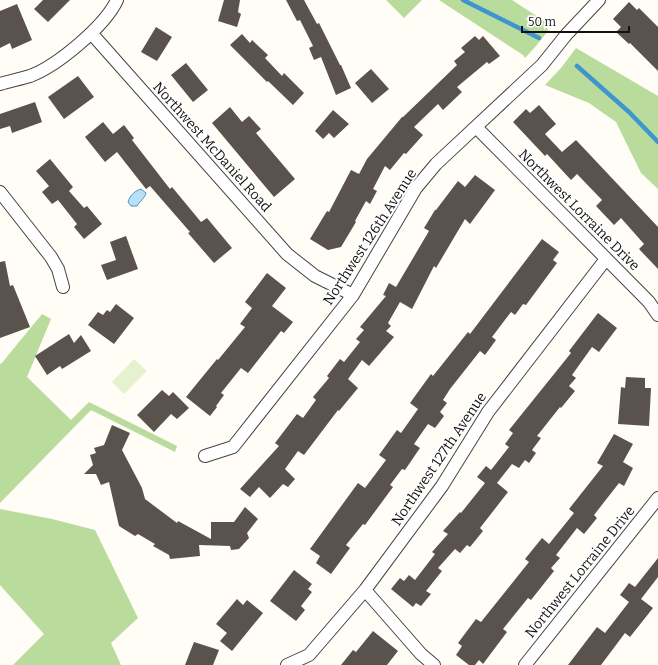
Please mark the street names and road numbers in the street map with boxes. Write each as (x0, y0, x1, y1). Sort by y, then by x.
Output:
street label: Northwest McDaniel Road (149, 79, 275, 215)
street label: Northwest Lorraine Drive (515, 146, 643, 274)
street label: Northwest 126th Avenue (320, 166, 420, 308)
street label: Northwest 127th Avenue (388, 389, 490, 529)
street label: Northwest Lorraine Drive (522, 503, 638, 641)

